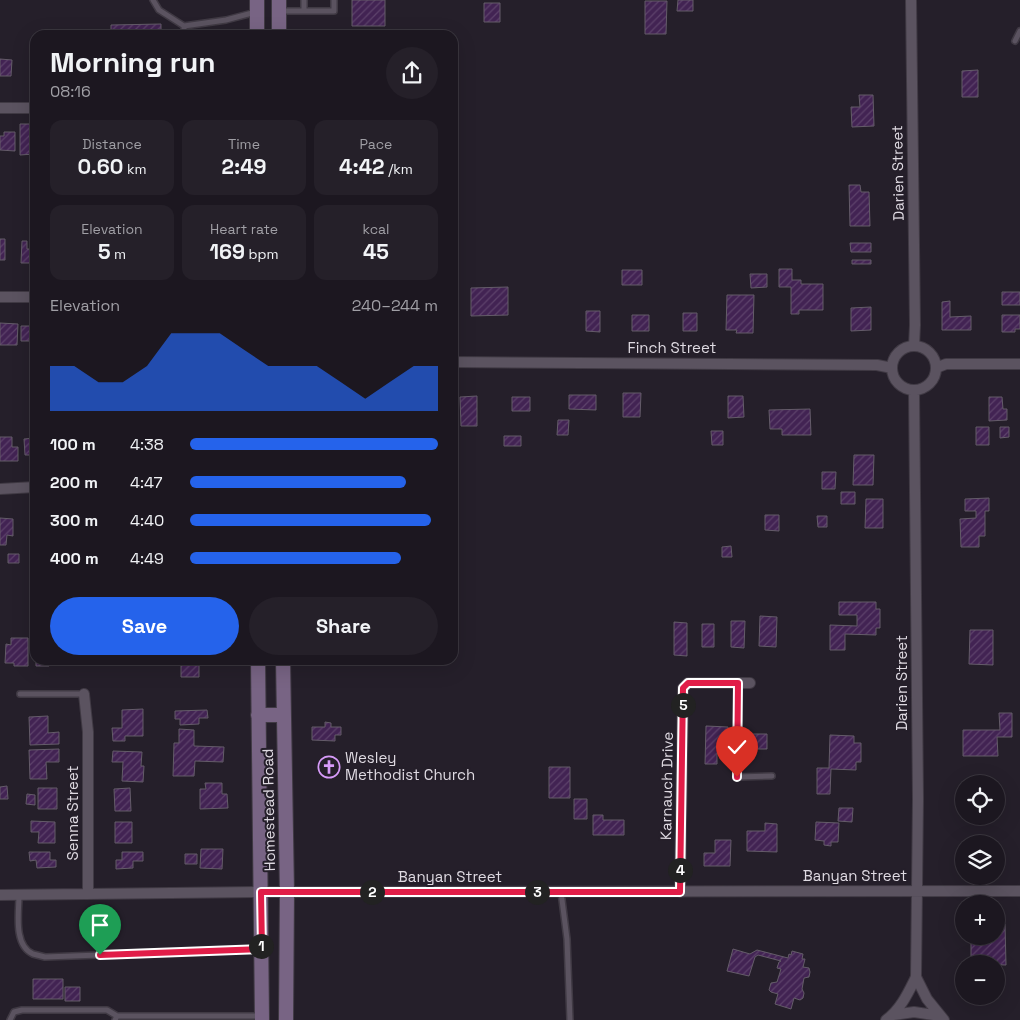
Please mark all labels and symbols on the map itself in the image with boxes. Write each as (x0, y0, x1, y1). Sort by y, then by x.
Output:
street label: Darien Street (887, 125, 908, 221)
street label: Finch Street (628, 338, 717, 357)
street label: Darien Street (892, 635, 911, 731)
pin: 5 (670, 692, 696, 718)
pin (716, 726, 758, 777)
street label: Karnauch Drive (656, 732, 677, 840)
street label: Homestead Road (258, 748, 279, 872)
place label: Wesley Methodist Church (345, 748, 475, 784)
church icon: Wesley Methodist Church (317, 755, 341, 779)
street label: Senna Street (63, 766, 82, 860)
pin: 4 (668, 858, 692, 882)
street label: Banyan Street (803, 866, 907, 885)
street label: Banyan Street (398, 867, 502, 886)
pin: 2 (360, 880, 384, 904)
pin: 3 (524, 880, 550, 904)
pin (79, 904, 121, 955)
pin: 1 (248, 934, 274, 958)

